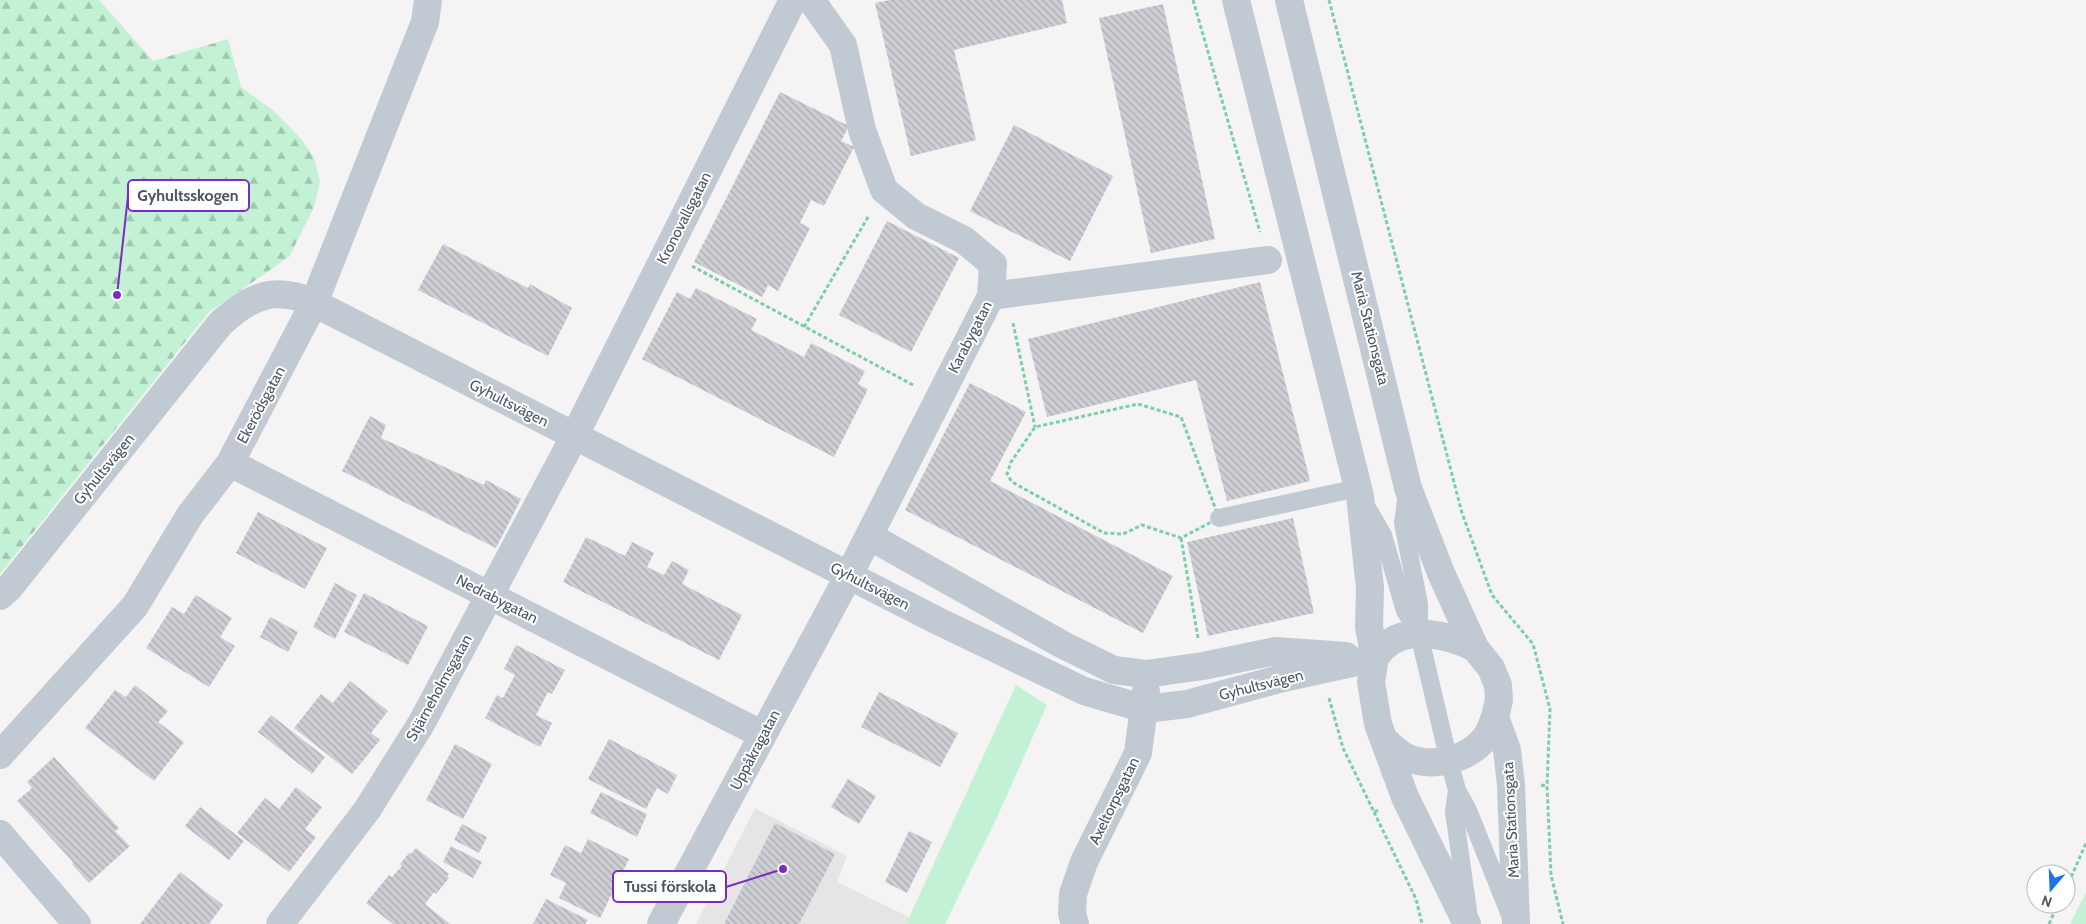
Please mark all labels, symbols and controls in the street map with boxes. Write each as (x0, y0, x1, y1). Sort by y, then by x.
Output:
street label: Kronovallsgatan (653, 169, 715, 267)
callout: Gyhultsskogen (128, 180, 249, 211)
text: Gyhultsskogen (137, 186, 239, 205)
street label: Maria Stationsgata (1347, 269, 1393, 387)
street label: Karabygatan (944, 298, 996, 376)
street label: Ekerödsgatan (233, 363, 289, 447)
street label: Gyhultsvägen (467, 375, 551, 431)
street label: Gyhultsvägen (70, 430, 138, 508)
street label: Gyhultsvägen (828, 558, 912, 614)
street label: Nedrabygatan (453, 571, 541, 627)
street label: Stjärneholmsgatan (402, 631, 476, 745)
street label: Gyhultsvägen (1217, 666, 1305, 704)
street label: Uppåkragatan (726, 707, 784, 793)
street label: Axeltorpsgatan (1085, 754, 1143, 848)
street label: Maria Stationsgata (1499, 761, 1523, 879)
north arrow (2026, 864, 2076, 914)
callout: Tussi förskola (613, 871, 726, 902)
text: Tussi förskola (624, 877, 716, 896)
text: N (2039, 891, 2054, 911)

